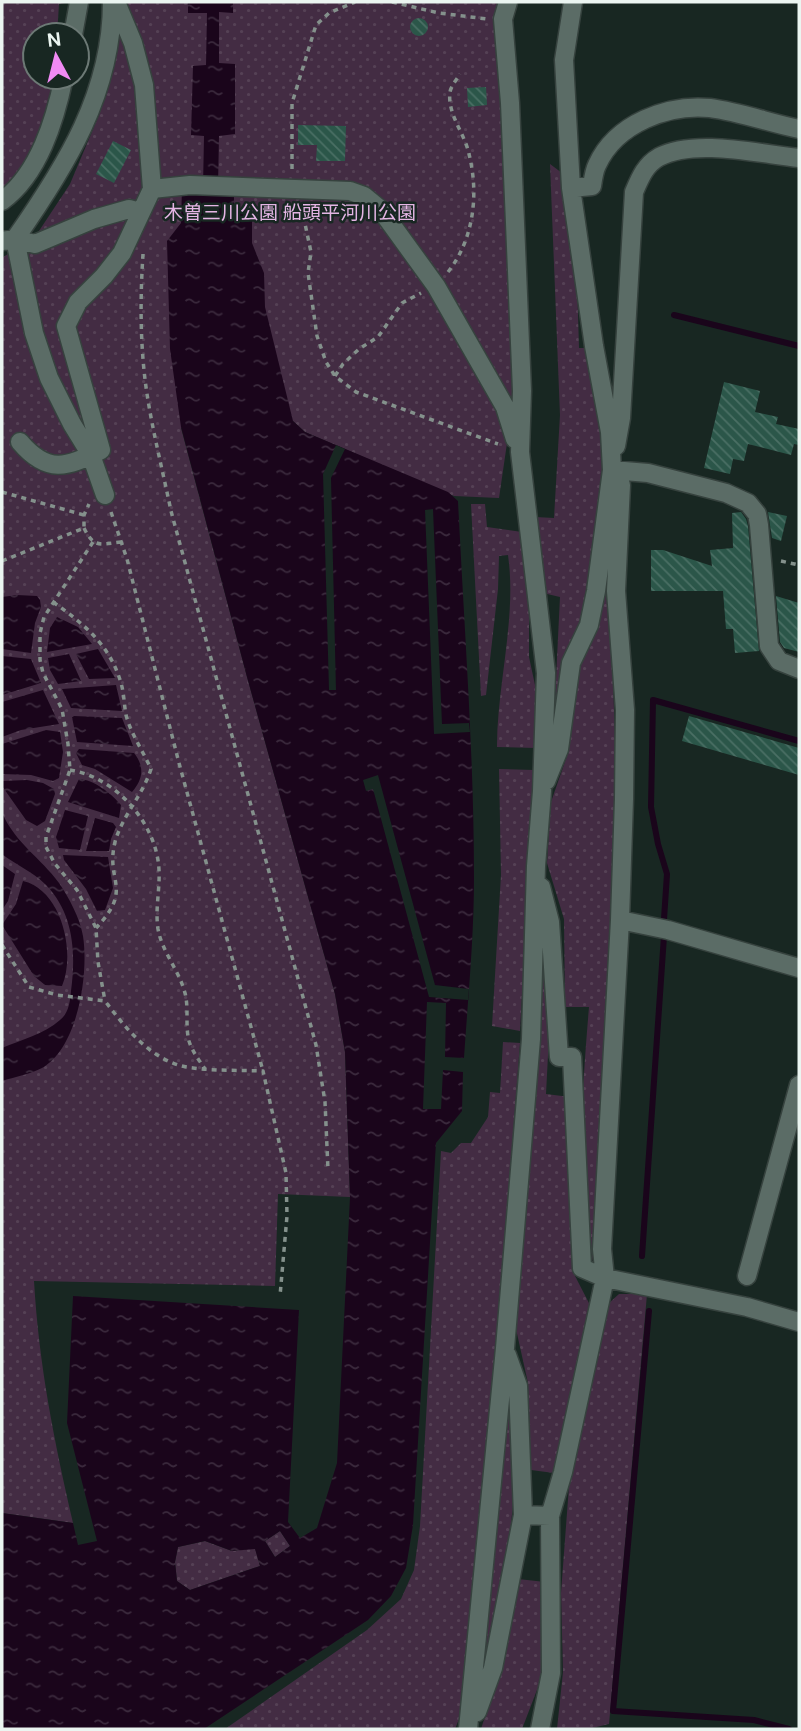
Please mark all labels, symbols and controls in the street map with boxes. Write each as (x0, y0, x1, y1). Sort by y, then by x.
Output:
north arrow (21, 21, 91, 91)
text: N (46, 26, 62, 53)
park label: 木曽三川公園 船頭平河川公園 (164, 200, 416, 225)

